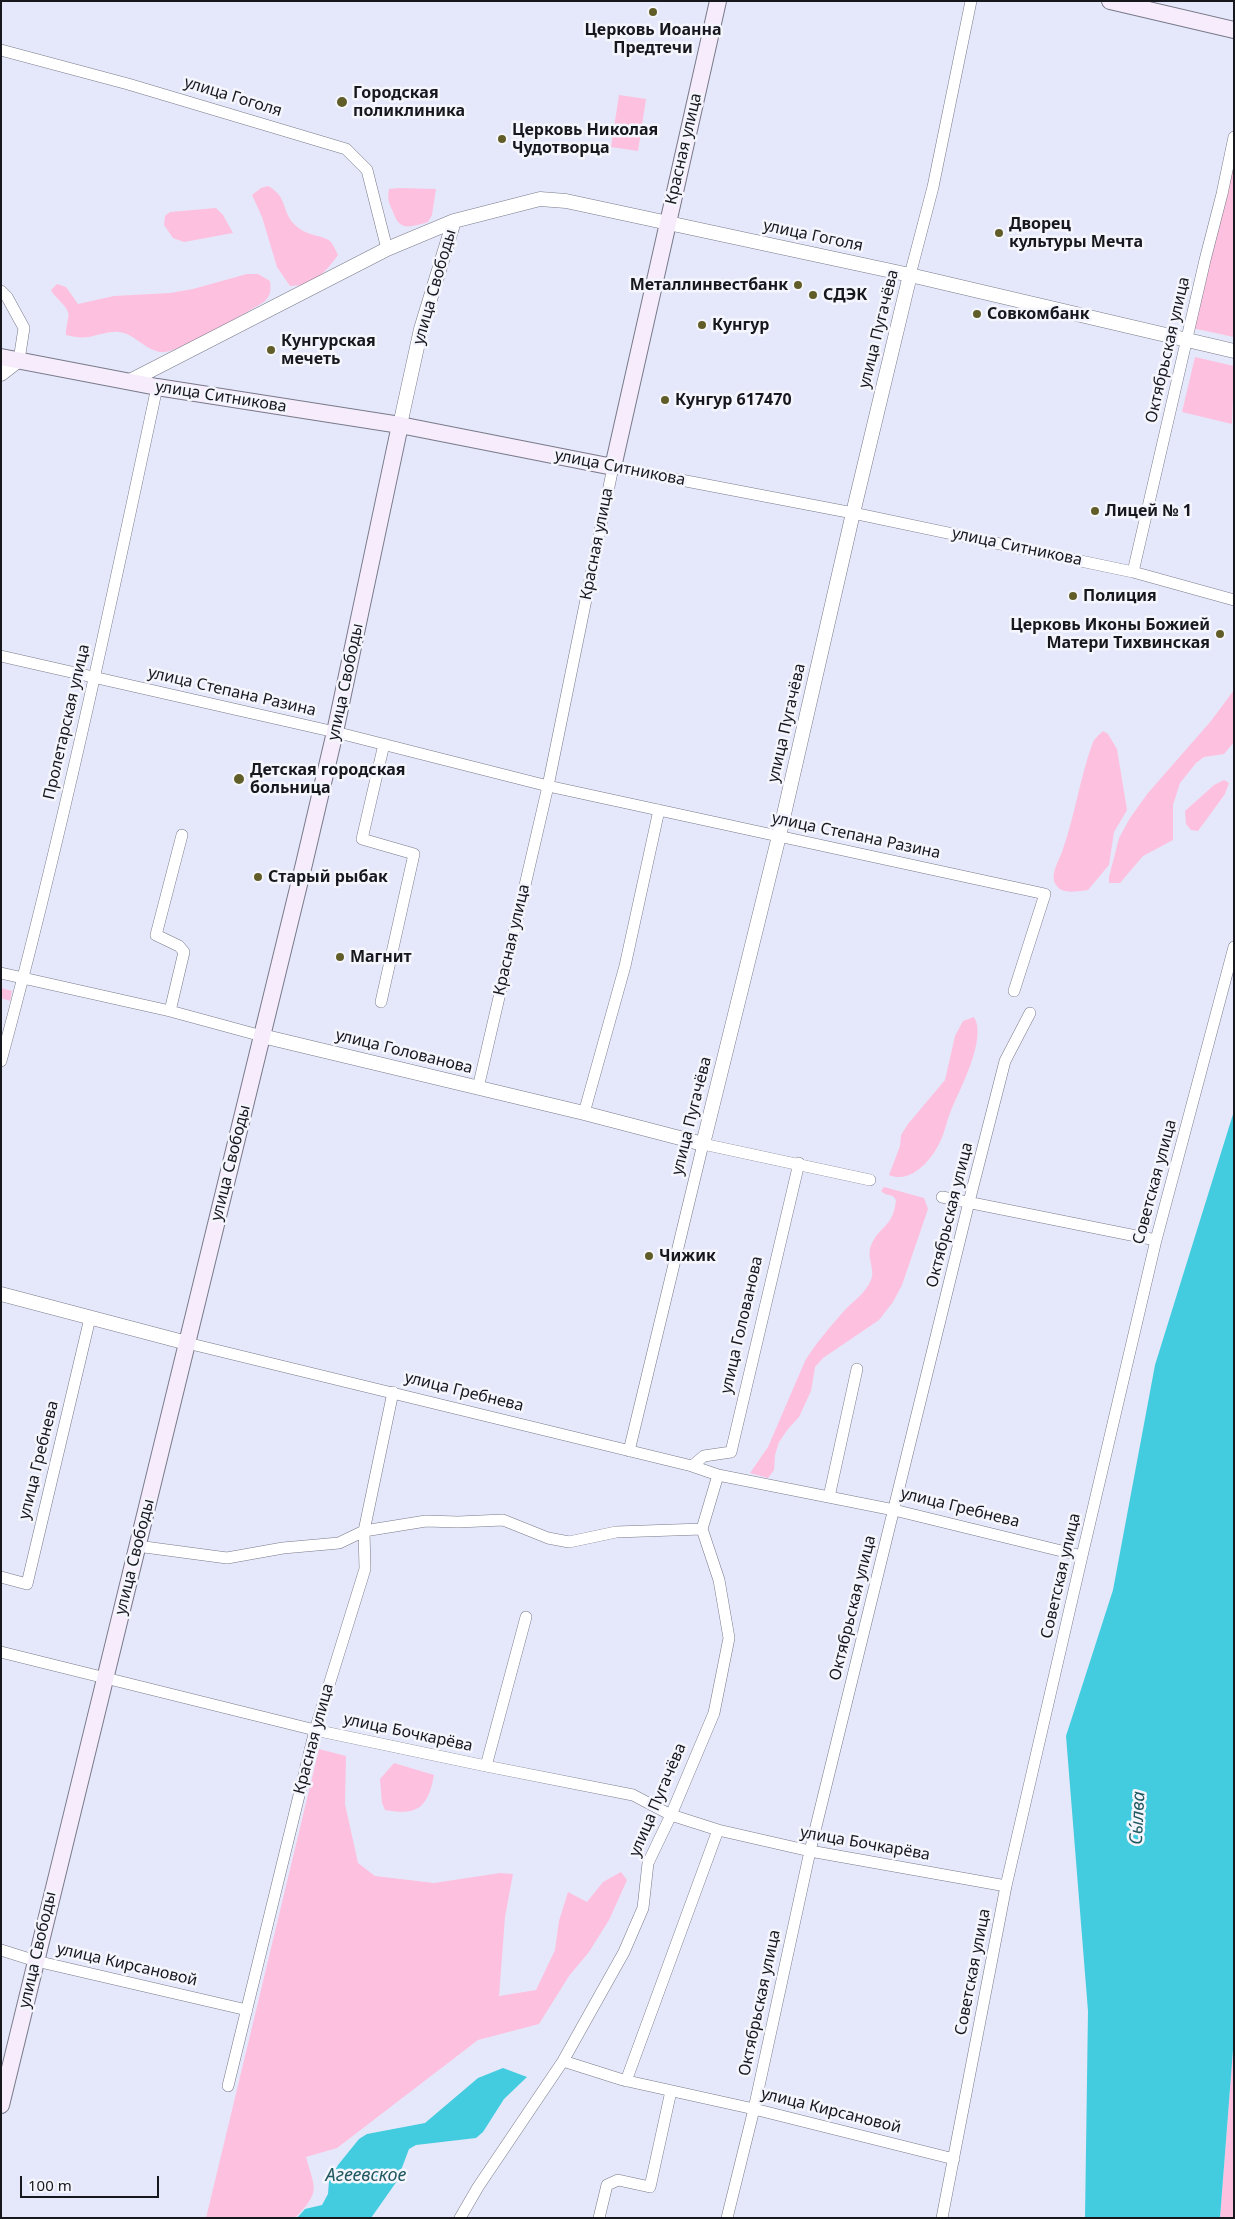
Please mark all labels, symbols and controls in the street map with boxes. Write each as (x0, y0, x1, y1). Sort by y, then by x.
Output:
marker: Церковь Иоанна Предтечи (647, 6, 659, 18)
place label: Церковь Иоанна Предтечи (584, 20, 722, 58)
street label: улица Гоголя (182, 73, 284, 121)
place label: Городская поликлиника (353, 83, 465, 121)
street label: Красная улица (662, 91, 706, 207)
marker: Городская поликлиника (335, 95, 349, 109)
place label: Церковь Николая Чудотворца (512, 120, 658, 158)
marker: Церковь Николая Чудотворца (496, 133, 508, 145)
place label: Дворец культуры Мечта (1009, 214, 1143, 252)
street label: улица Гоголя (761, 216, 865, 256)
street label: улица Свободы (409, 227, 461, 347)
marker: Дворец культуры Мечта (993, 227, 1005, 239)
street label: улица Пугачёва (855, 268, 903, 390)
place label: Металлинвестбанк (630, 275, 788, 295)
street label: Октябрьская улица (1142, 275, 1194, 425)
marker: Металлинвестбанк (792, 279, 804, 291)
place label: СДЭК (823, 285, 867, 305)
marker: СДЭК (807, 289, 819, 301)
place label: Совкомбанк (987, 304, 1090, 324)
marker: Совкомбанк (971, 308, 983, 320)
place label: Кунгур (712, 315, 769, 335)
marker: Кунгур (696, 319, 708, 331)
place label: Кунгурская мечеть (281, 331, 376, 369)
marker: Кунгурская мечеть (265, 344, 277, 356)
street label: улица Ситникова (154, 377, 288, 417)
place label: Кунгур 617470 (675, 390, 792, 410)
marker: Кунгур 617470 (659, 394, 671, 406)
street label: улица Ситникова (553, 446, 687, 490)
street label: Красная улица (577, 486, 617, 602)
place label: Лицей № 1 (1105, 501, 1192, 521)
marker: Лицей № 1 (1089, 505, 1101, 517)
street label: улица Ситникова (950, 524, 1084, 570)
place label: Полиция (1083, 586, 1157, 606)
marker: Полиция (1067, 590, 1079, 602)
place label: Церковь Иконы Божией Матери Тихвинская (1010, 615, 1210, 653)
street label: улица Свободы (324, 622, 368, 742)
marker: Церковь Иконы Божией Матери Тихвинская (1214, 628, 1226, 640)
street label: Пролетарская улица (40, 642, 94, 802)
street label: улица Пугачёва (764, 662, 810, 784)
street label: улица Степана Разина (146, 663, 318, 721)
place label: Детская городская больница (250, 760, 405, 798)
marker: Детская городская больница (232, 772, 246, 786)
street label: улица Степана Разина (770, 809, 942, 863)
place label: Старый рыбак (268, 867, 388, 887)
marker: Старый рыбак (252, 871, 264, 883)
street label: Красная улица (490, 882, 534, 998)
place label: Магнит (350, 947, 412, 967)
marker: Магнит (334, 951, 346, 963)
street label: улица Голованова (333, 1026, 475, 1078)
street label: улица Пугачёва (668, 1055, 716, 1177)
street label: улица Свободы (207, 1103, 255, 1223)
street label: Советская улица (1129, 1117, 1181, 1247)
street label: Октябрьская улица (923, 1140, 977, 1290)
place label: Чижик (659, 1246, 716, 1266)
marker: Чижик (643, 1250, 655, 1262)
street label: улица Голованова (717, 1254, 767, 1396)
street label: улица Гребнева (403, 1368, 525, 1416)
street label: улица Гребнева (15, 1399, 63, 1521)
street label: улица Гребнева (899, 1484, 1021, 1532)
street label: улица Свободы (111, 1497, 159, 1617)
street label: Советская улица (1037, 1511, 1085, 1641)
street label: Октябрьская улица (826, 1533, 880, 1683)
street label: Красная улица (290, 1681, 338, 1797)
street label: улица Бочкарёва (342, 1710, 474, 1756)
street label: улица Пугачёва (625, 1740, 691, 1860)
water label: Сы́лва (1126, 1791, 1150, 1845)
street label: улица Бочкарёва (799, 1823, 931, 1865)
street label: улица Свободы (15, 1890, 61, 2010)
street label: Советская улица (951, 1907, 995, 2037)
street label: Октябрьская улица (735, 1928, 785, 2078)
street label: улица Кирсановой (55, 1939, 199, 1991)
street label: улица Кирсановой (759, 2084, 903, 2138)
water label: Агеевское (326, 2165, 406, 2187)
scale bar (22, 2166, 161, 2198)
text: 100 m (28, 2175, 72, 2195)

